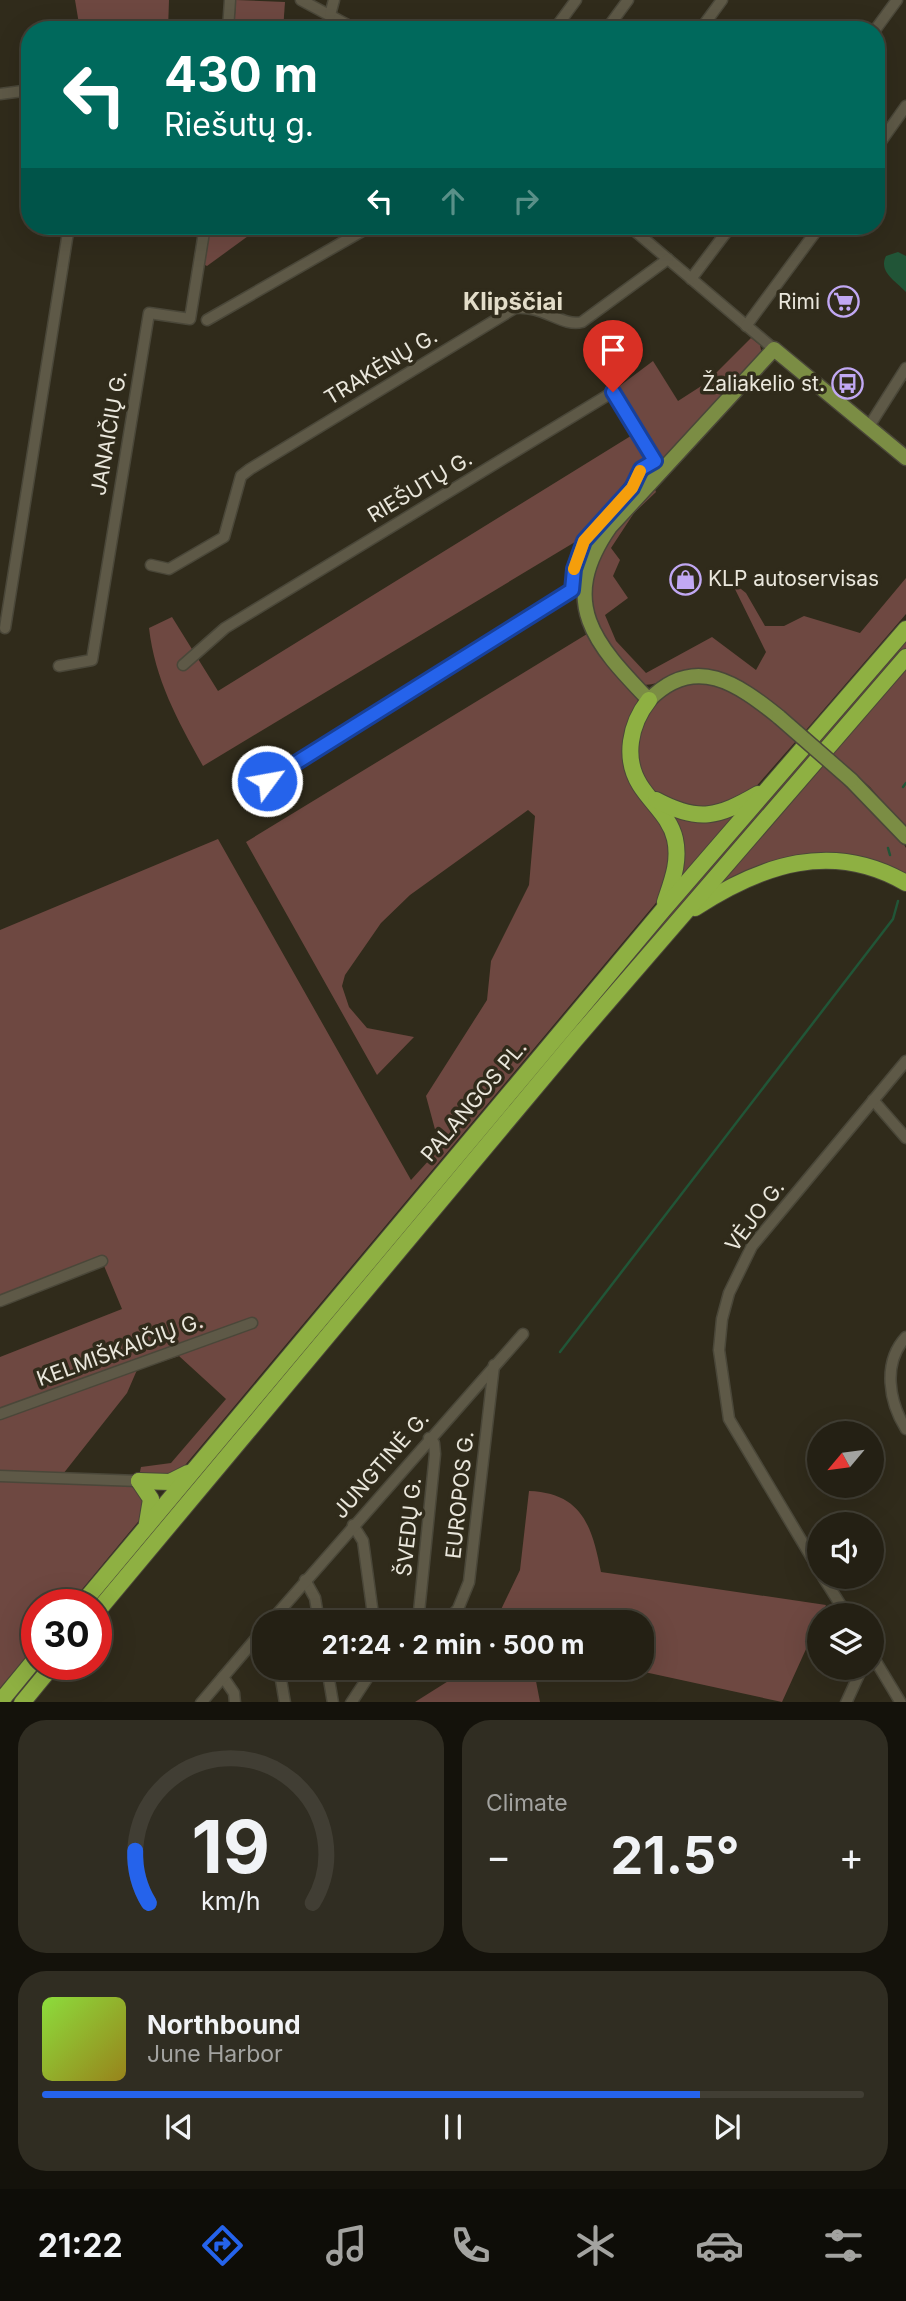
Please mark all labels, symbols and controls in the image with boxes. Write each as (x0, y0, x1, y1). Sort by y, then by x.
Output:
text: 430 m (164, 45, 318, 104)
icon: left (49, 49, 140, 140)
text: Riešutų g. (164, 105, 314, 144)
icon: left (361, 182, 399, 220)
icon: ahead (434, 182, 472, 220)
icon: right (507, 182, 545, 220)
supermarket icon: Rimi (826, 285, 860, 319)
district label: Klipščiai (463, 287, 563, 316)
place label: Rimi (778, 289, 820, 314)
pin (583, 320, 643, 392)
street label: TRAKĖNŲ G. (319, 322, 442, 410)
icon: arrive (594, 331, 632, 369)
bus stop icon: Žaliakelio st. (831, 367, 865, 401)
street label: JANAIČIŲ G. (85, 369, 132, 497)
place label: Žaliakelio st. (702, 370, 825, 396)
street label: RIEŠUTŲ G. (363, 446, 477, 528)
shop icon: KLP autoservisas (668, 562, 702, 596)
place label: KLP autoservisas (708, 566, 879, 591)
position arrow (230, 744, 304, 818)
street label: PALANGOS PL. (416, 1035, 532, 1167)
street label: VĖJO G. (719, 1175, 789, 1256)
street label: KELMIŠKAIČIŲ G. (33, 1308, 206, 1391)
street label: JUNGTINĖ G. (327, 1405, 434, 1523)
north arrow (807, 1421, 884, 1498)
map controls (807, 1421, 884, 1680)
street label: EUROPOS G. (440, 1430, 479, 1560)
street label: ŠVEDŲ G. (391, 1476, 426, 1577)
button: sound (807, 1512, 884, 1589)
speed limit sign: 30 (21, 1589, 112, 1680)
button: layers (807, 1603, 884, 1680)
text: 21:24 · 2 min · 500 m (322, 1629, 584, 1660)
text: Climate (486, 1789, 568, 1817)
text: 19 (192, 1802, 270, 1891)
text: 21.5° (610, 1824, 740, 1887)
text: − (486, 1833, 511, 1879)
text: + (839, 1833, 864, 1879)
text: km/h (201, 1885, 261, 1915)
text: Northbound (147, 2009, 301, 2040)
text: June Harbor (147, 2040, 283, 2068)
icon: previous (160, 2108, 198, 2146)
icon: pause (434, 2108, 472, 2146)
icon: next (708, 2108, 746, 2146)
icon: directions (198, 2221, 247, 2270)
icon: music (322, 2221, 371, 2270)
icon: phone (446, 2221, 495, 2270)
icon: climate (571, 2221, 620, 2270)
icon: car (695, 2221, 744, 2270)
icon: filters (819, 2221, 868, 2270)
text: 21:22 (38, 2226, 123, 2265)

